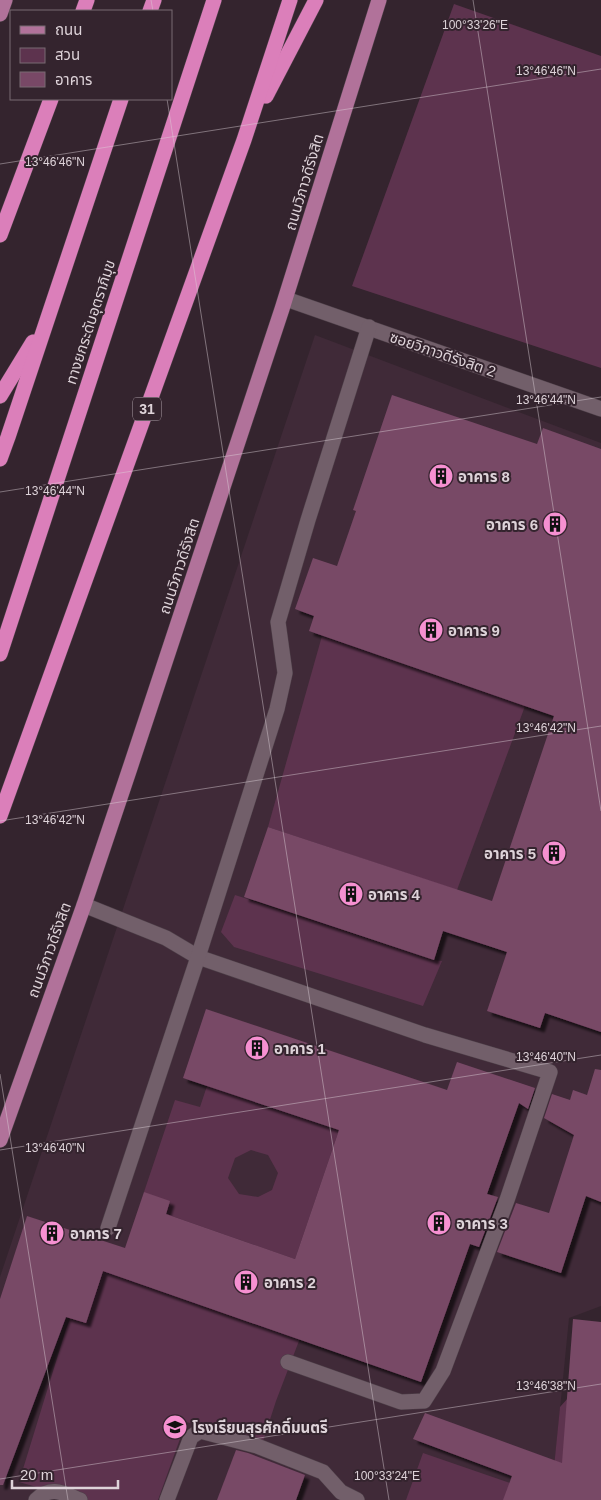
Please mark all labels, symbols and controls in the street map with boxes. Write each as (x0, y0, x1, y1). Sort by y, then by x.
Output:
legend (10, 10, 172, 100)
text: 100°33'26"E (442, 18, 508, 32)
text: ถนน (55, 21, 82, 38)
text: สวน (55, 46, 80, 63)
text: 13°46'46"N (516, 64, 576, 78)
text: อาคาร (55, 71, 92, 88)
street label: ถนนวิภาวดีรังสิต (281, 132, 327, 232)
text: 13°46'46"N (25, 155, 85, 169)
street label: ทางยกระดับอุตราภิมุข (62, 258, 119, 387)
street label: ซอยวิภาวดีรังสิต 2 (388, 328, 498, 380)
text: 13°46'44"N (516, 393, 576, 407)
road number: 31 (133, 398, 161, 420)
building icon: อาคาร 8 (428, 463, 454, 489)
place label: อาคาร 8 (458, 468, 510, 485)
text: 13°46'44"N (25, 484, 85, 498)
building icon: อาคาร 6 (542, 511, 568, 537)
street label: ถนนวิภาวดีรังสิต (155, 516, 203, 616)
place label: อาคาร 6 (486, 516, 538, 533)
building icon: อาคาร 9 (418, 617, 444, 643)
place label: อาคาร 9 (448, 622, 500, 639)
text: 13°46'42"N (516, 721, 576, 735)
text: 13°46'42"N (25, 813, 85, 827)
building icon: อาคาร 5 (541, 840, 567, 866)
place label: อาคาร 5 (484, 845, 536, 862)
building icon: อาคาร 4 (338, 881, 364, 907)
place label: อาคาร 4 (368, 886, 421, 903)
street label: ถนนวิภาวดีรังสิต (24, 900, 74, 1000)
building icon: อาคาร 1 (244, 1035, 270, 1061)
place label: อาคาร 1 (274, 1040, 326, 1057)
text: 13°46'40"N (516, 1050, 576, 1064)
text: 13°46'40"N (25, 1141, 85, 1155)
building icon: อาคาร 3 (426, 1210, 452, 1236)
place label: อาคาร 3 (456, 1215, 508, 1232)
building icon: อาคาร 7 (39, 1220, 65, 1246)
place label: อาคาร 7 (70, 1225, 122, 1242)
building icon: อาคาร 2 (233, 1269, 259, 1295)
place label: อาคาร 2 (264, 1274, 316, 1291)
text: 13°46'38"N (516, 1379, 576, 1393)
school or university icon: โรงเรียนสุรศักดิ์มนตรี (162, 1414, 188, 1440)
place label: โรงเรียนสุรศักดิ์มนตรี (192, 1417, 328, 1437)
scale bar (12, 1458, 119, 1490)
text: 20 m (20, 1466, 53, 1483)
text: 100°33'24"E (354, 1469, 420, 1483)

